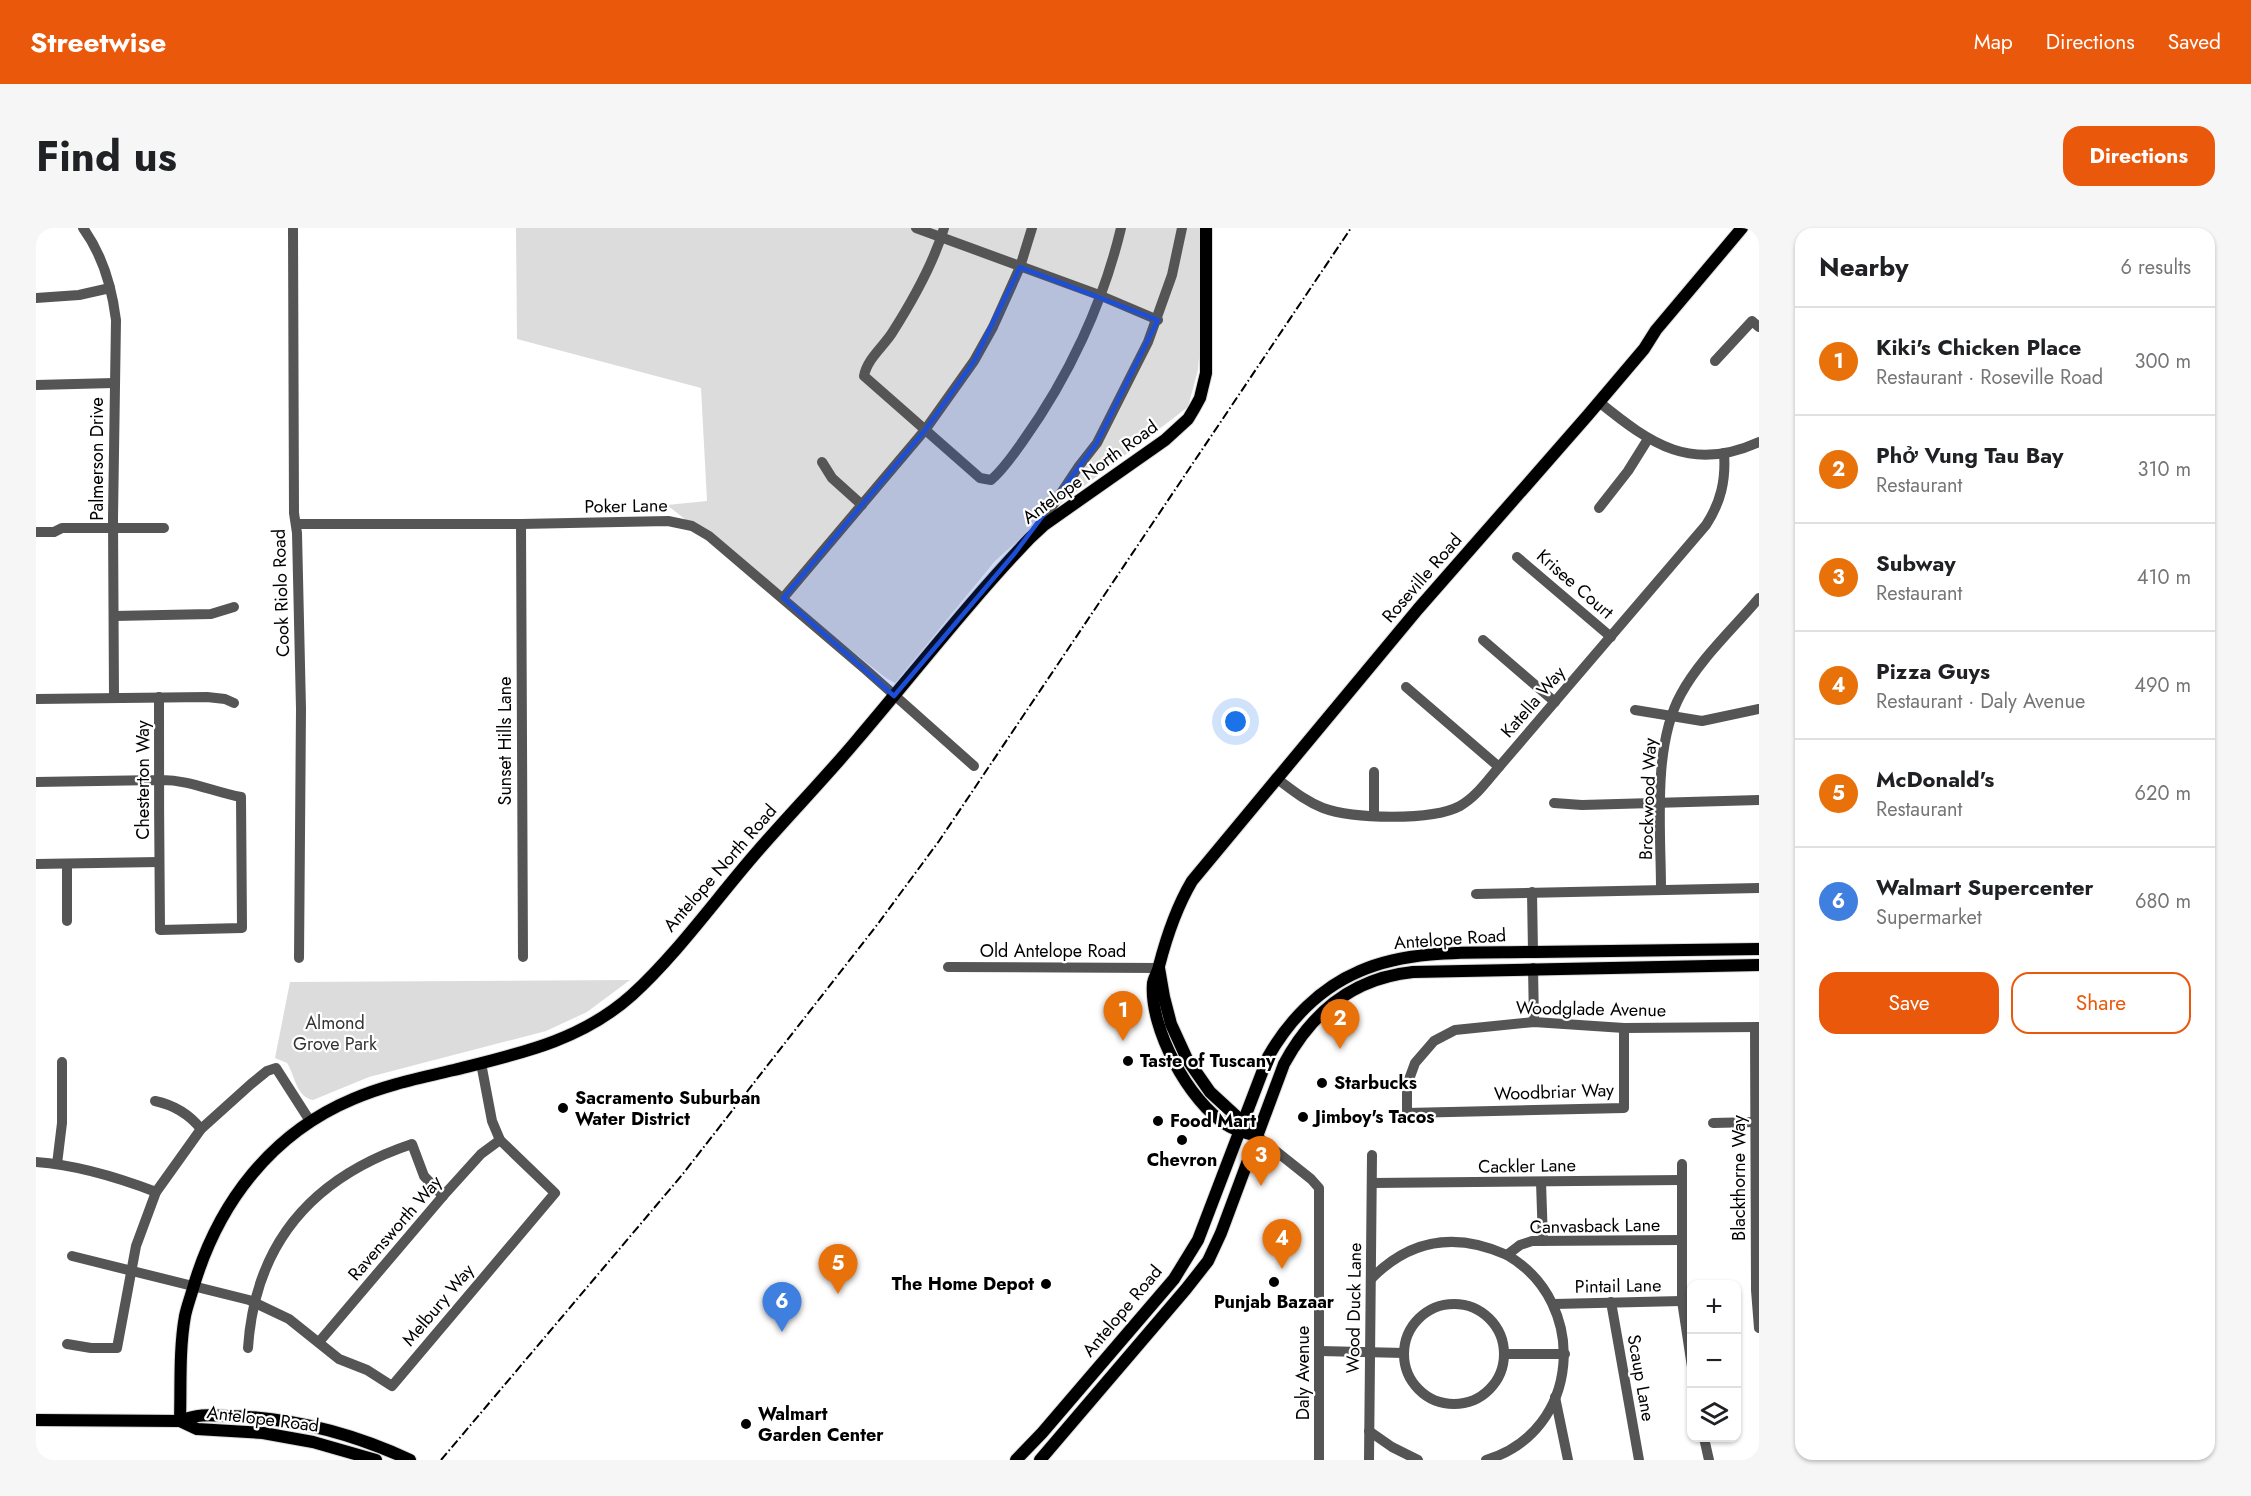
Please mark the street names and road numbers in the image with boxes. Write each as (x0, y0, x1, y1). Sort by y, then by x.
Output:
street label: Palmerson Drive (84, 397, 110, 521)
street label: Antelope North Road (1017, 414, 1163, 530)
street label: Poker Lane (584, 492, 668, 520)
street label: Roseville Road (1376, 528, 1468, 628)
street label: Cook Riolo Road (266, 529, 296, 657)
street label: Krisee Court (1531, 543, 1620, 625)
street label: Katella Way (1495, 660, 1571, 743)
street label: Sunset Hills Lane (492, 677, 518, 805)
street label: Chesterton Way (130, 720, 156, 840)
street label: Brockwood Way (1633, 737, 1663, 861)
street label: Antelope North Road (657, 798, 783, 938)
street label: Antelope Road (1393, 922, 1507, 956)
street label: Old Antelope Road (980, 938, 1126, 964)
street label: Woodglade Avenue (1516, 995, 1666, 1023)
street label: Woodbriar Way (1494, 1077, 1615, 1107)
street label: Blackthorne Way (1726, 1115, 1752, 1241)
street label: Cackler Lane (1478, 1152, 1576, 1180)
street label: Ravensworth Way (342, 1170, 448, 1286)
street label: Canvasback Lane (1530, 1212, 1660, 1240)
street label: Wood Duck Lane (1340, 1242, 1368, 1374)
street label: Melbury Way (396, 1258, 480, 1352)
street label: Antelope Road (1076, 1259, 1168, 1363)
street label: Pintail Lane (1574, 1272, 1662, 1300)
street label: Daly Avenue (1290, 1326, 1316, 1420)
street label: Scaup Lane (1621, 1333, 1661, 1423)
street label: Antelope Road (206, 1399, 320, 1439)

